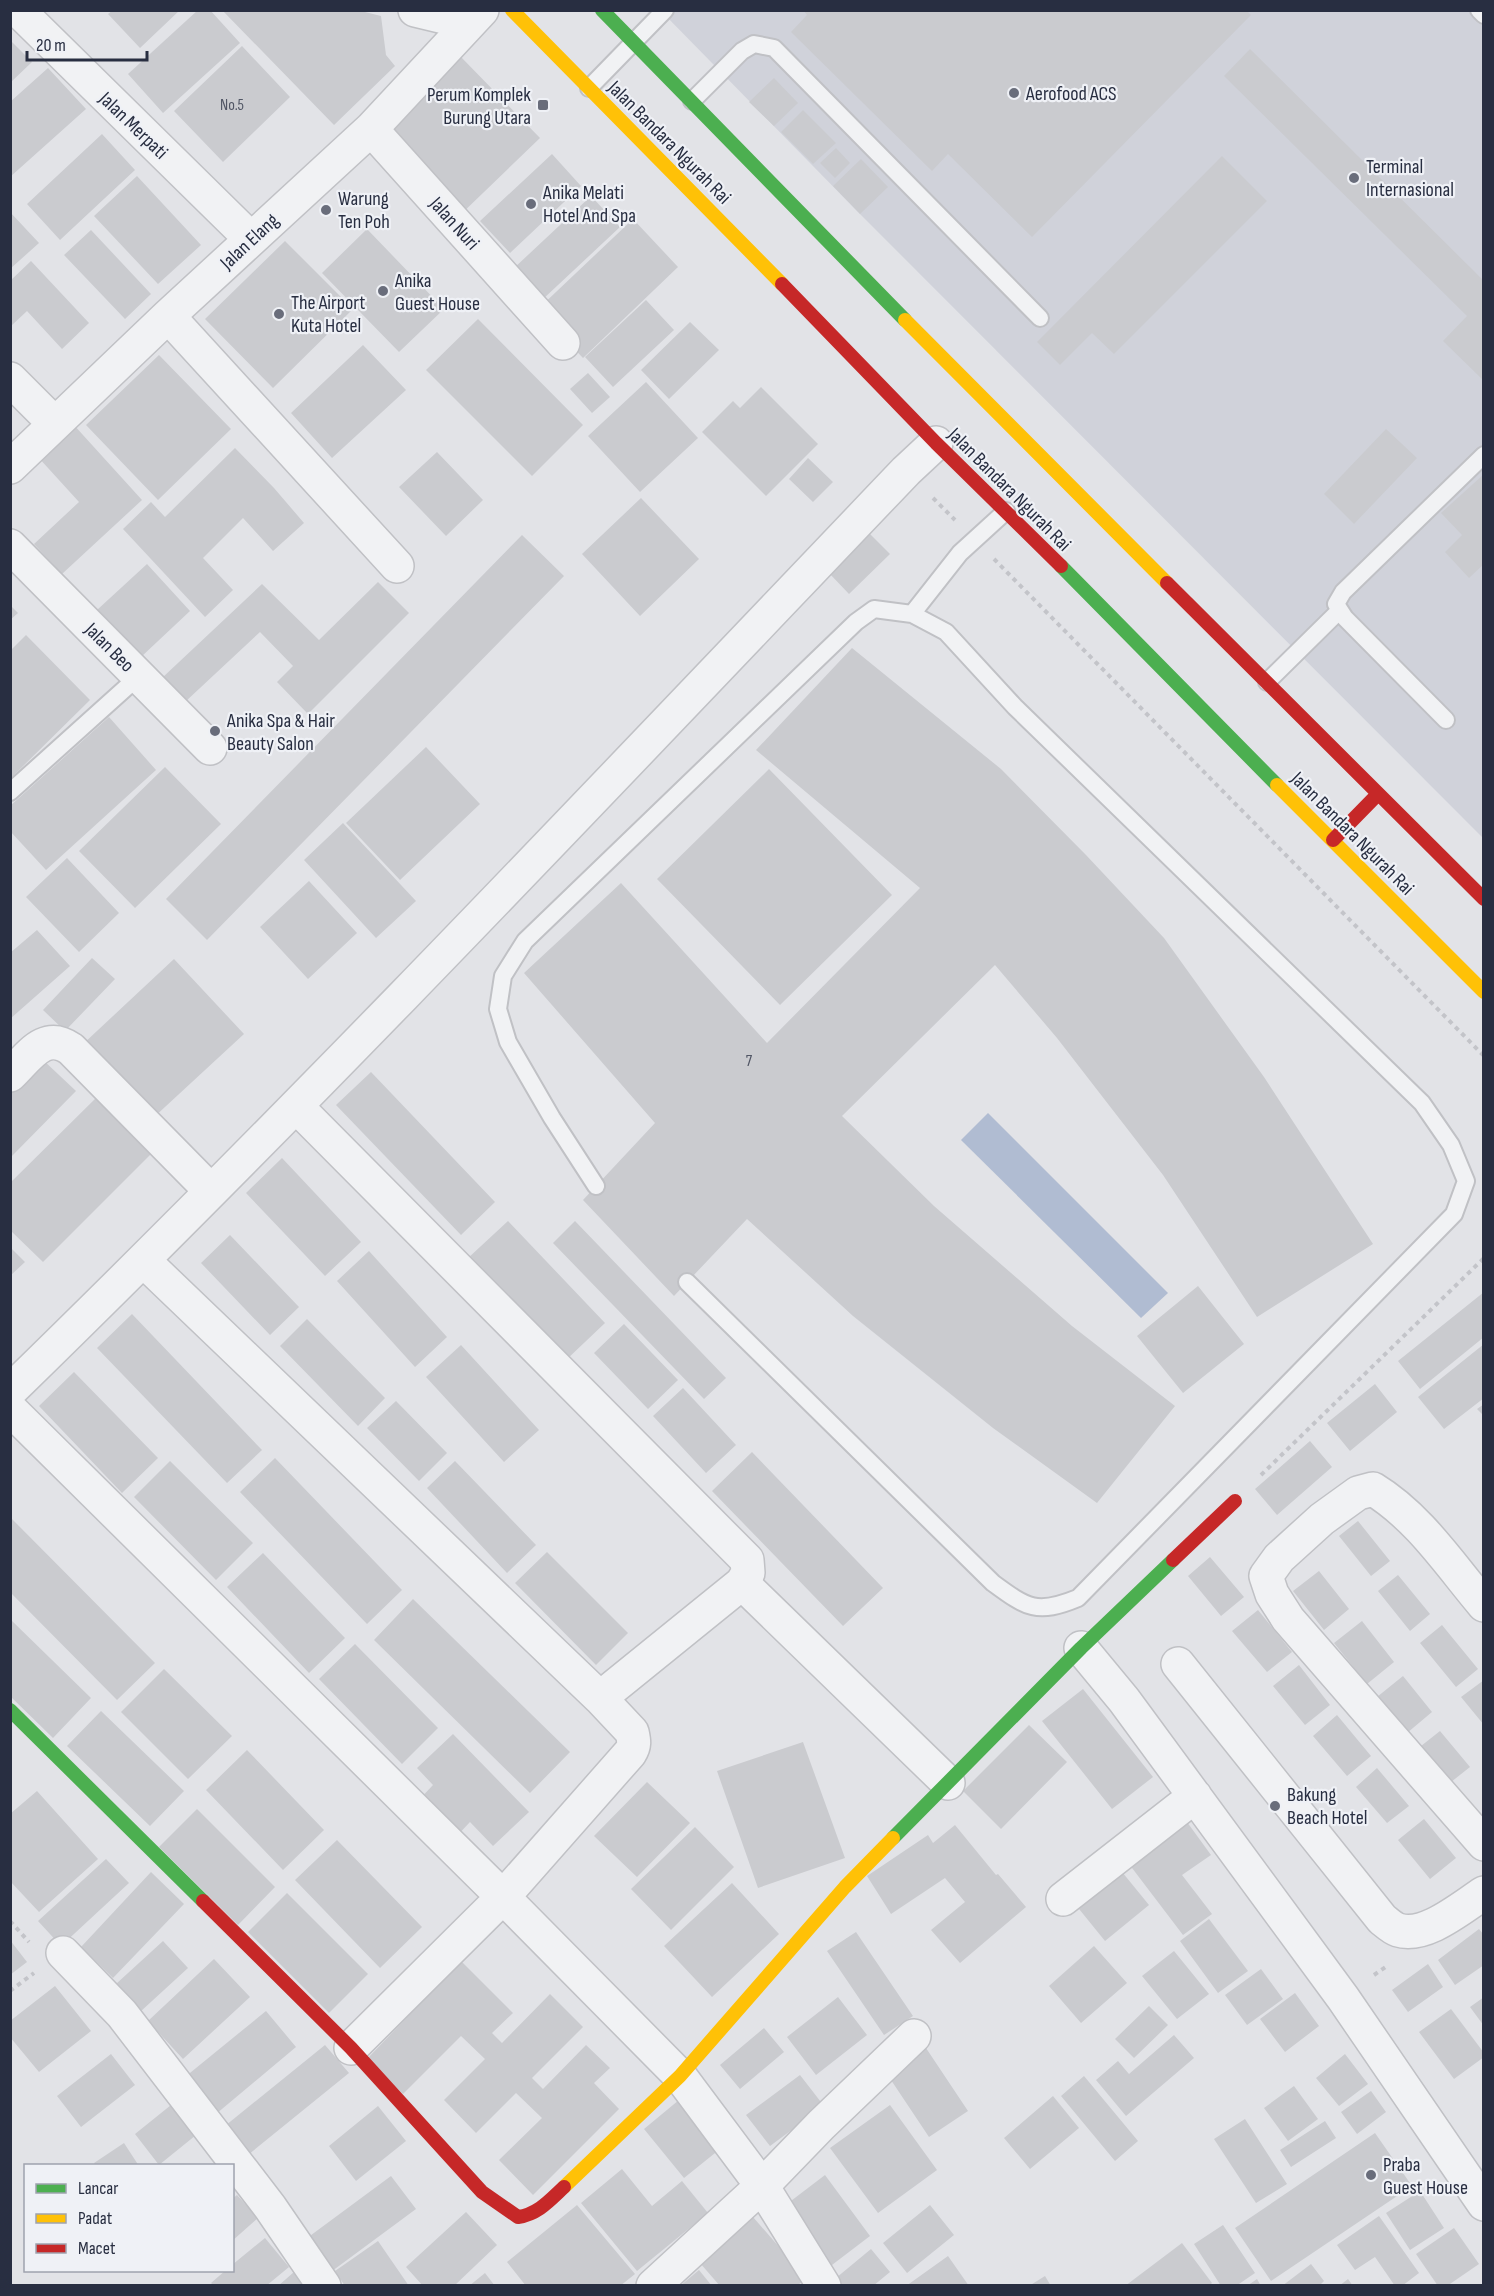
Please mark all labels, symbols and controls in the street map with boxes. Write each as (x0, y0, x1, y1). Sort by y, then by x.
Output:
scale bar (27, 24, 147, 62)
text: 20 m (36, 35, 66, 56)
street label: Jalan Bandara Ngurah Rai (602, 75, 736, 209)
place label: Aerofood ACS (1025, 82, 1117, 106)
place label: Perum Komplek Burung Utara (427, 83, 531, 130)
street label: Jalan Merpati (93, 86, 173, 164)
marker: Aerofood ACS (1007, 86, 1021, 100)
house number: No.5 (220, 96, 244, 115)
marker: Perum Komplek Burung Utara (536, 98, 550, 112)
place label: Terminal Internasional (1366, 155, 1454, 202)
marker: Terminal Internasional (1347, 171, 1361, 185)
place label: Anika Melati Hotel And Spa (542, 181, 636, 228)
place label: Warung Ten Poh (338, 187, 390, 234)
street label: Jalan Nuri (424, 191, 484, 255)
marker: Anika Melati Hotel And Spa (524, 197, 538, 211)
marker: Warung Ten Poh (319, 203, 333, 217)
street label: Jalan Elang (215, 209, 284, 275)
place label: Anika Guest House (394, 269, 480, 316)
marker: Anika Guest House (376, 284, 390, 298)
place label: The Airport Kuta Hotel (291, 291, 365, 338)
marker: The Airport Kuta Hotel (272, 307, 286, 321)
street label: Jalan Bandara Ngurah Rai (942, 422, 1076, 556)
street label: Jalan Beo (79, 617, 139, 677)
place label: Anika Spa & Hair Beauty Salon (226, 709, 335, 756)
marker: Anika Spa & Hair Beauty Salon (208, 724, 222, 738)
street label: Jalan Bandara Ngurah Rai (1285, 766, 1419, 900)
house number: 7 (746, 1052, 753, 1071)
place label: Bakung Beach Hotel (1287, 1783, 1368, 1830)
marker: Bakung Beach Hotel (1268, 1799, 1282, 1813)
place label: Praba Guest House (1383, 2153, 1468, 2200)
legend (24, 2164, 234, 2272)
marker: Praba Guest House (1364, 2168, 1378, 2182)
text: Lancar (78, 2178, 118, 2199)
text: Padat (78, 2208, 113, 2229)
text: Macet (78, 2238, 116, 2259)

